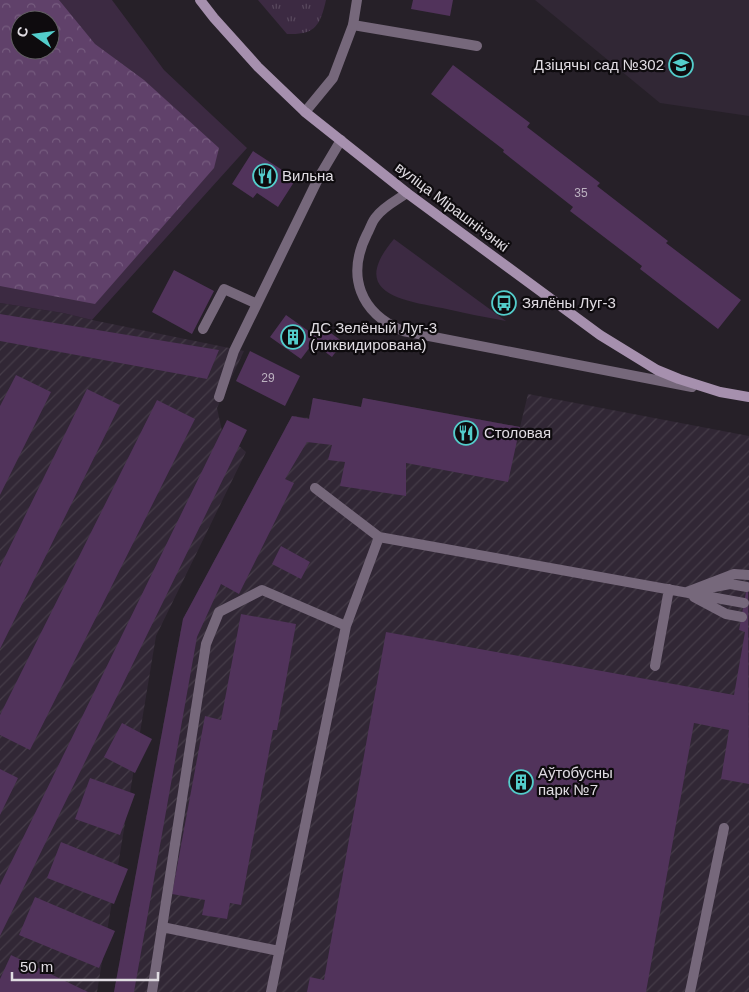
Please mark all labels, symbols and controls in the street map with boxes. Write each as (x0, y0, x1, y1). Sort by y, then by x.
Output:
north arrow (10, 10, 60, 60)
text: С (13, 25, 31, 39)
school or university icon: Дзіцячы сад №302 (668, 52, 694, 78)
place label: Дзіцячы сад №302 (534, 56, 664, 73)
street label: вуліца Мірашнічэнкі (392, 158, 512, 255)
restaurant icon: Вильна (252, 163, 278, 189)
place label: Вильна (282, 167, 334, 184)
house number: 35 (574, 186, 588, 200)
bus stop icon: Зялёны Луг-3 (491, 290, 517, 316)
place label: Зялёны Луг-3 (522, 294, 616, 311)
place label: ДС Зелёный Луг-3 (ликвидирована) (310, 319, 437, 353)
building icon: ДС Зелёный Луг-3 (ликвидирована) (280, 324, 306, 350)
house number: 29 (261, 371, 275, 385)
restaurant icon: Столовая (453, 420, 479, 446)
place label: Столовая (484, 424, 551, 441)
place label: Аўтобусны парк №7 (538, 764, 613, 798)
building icon: Аўтобусны парк №7 (508, 769, 534, 795)
scale bar (12, 950, 159, 982)
text: 50 m (20, 958, 53, 975)

